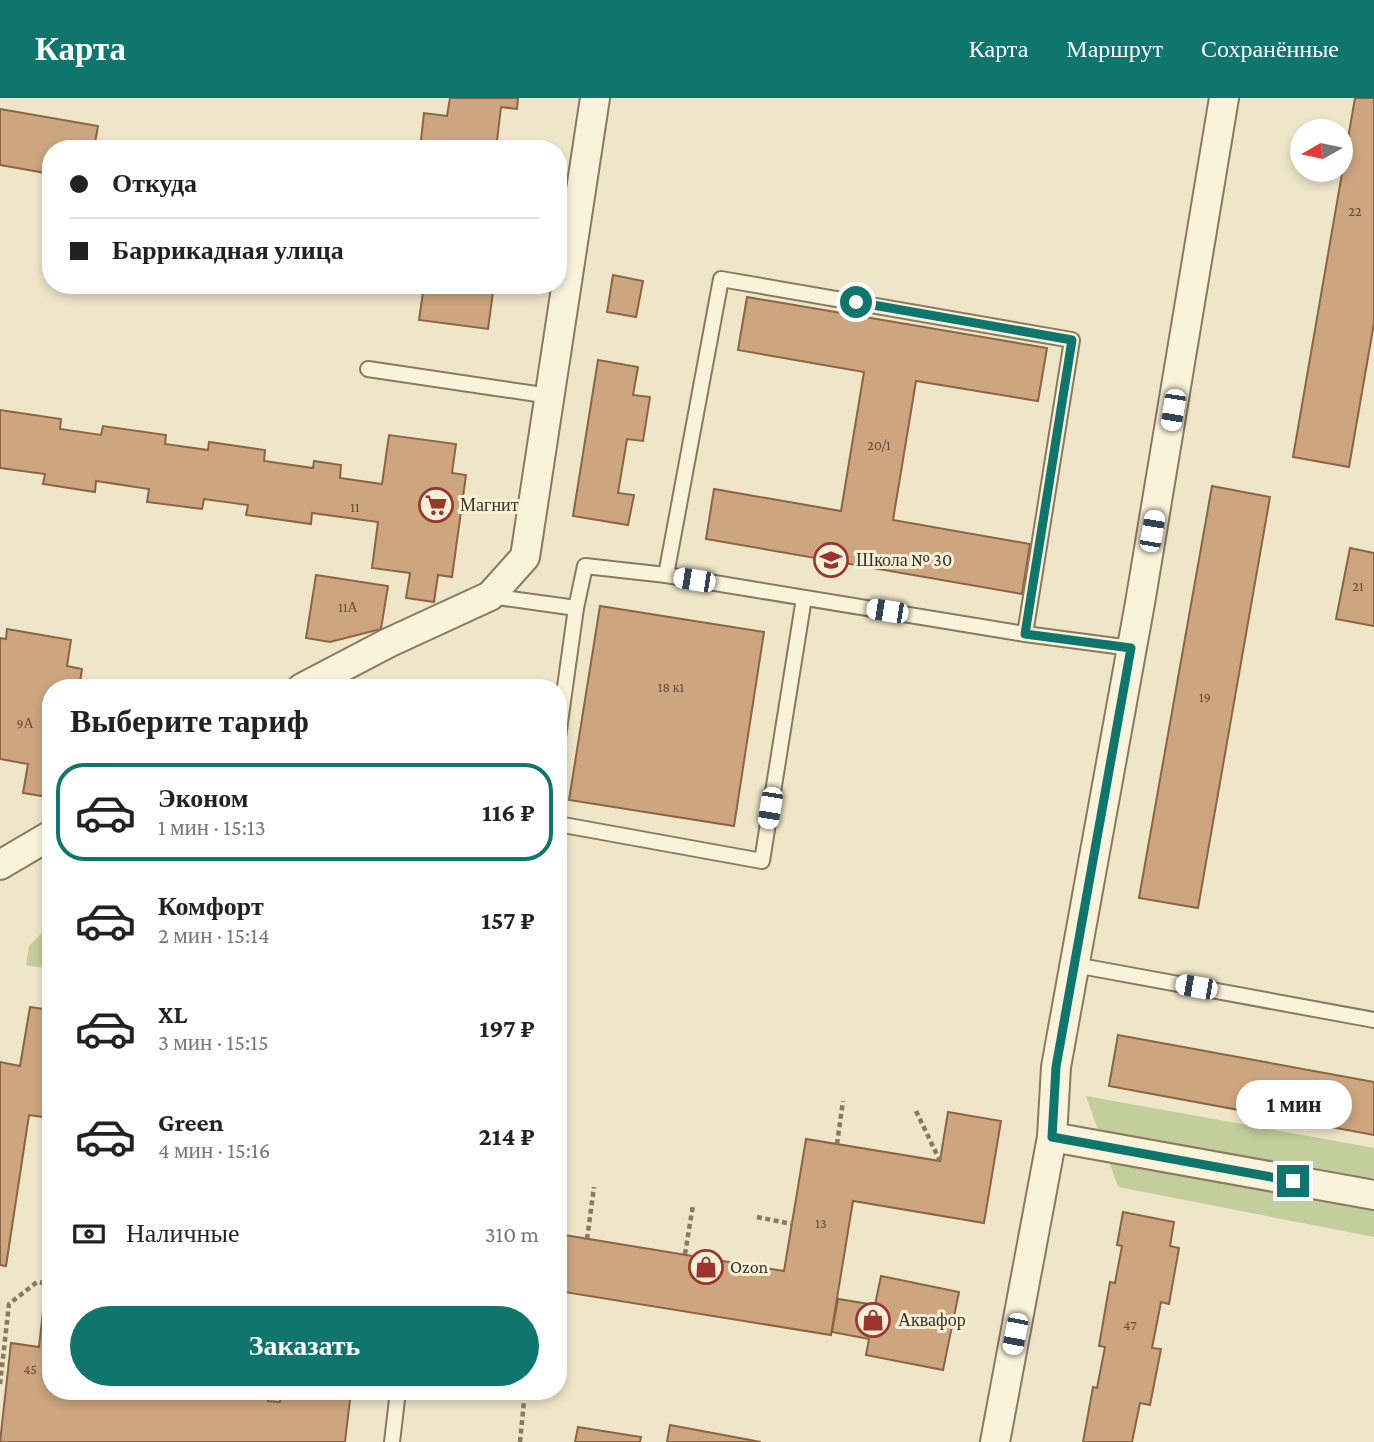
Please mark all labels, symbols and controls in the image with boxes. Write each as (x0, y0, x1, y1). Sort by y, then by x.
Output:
text: Карта (35, 30, 126, 67)
text: Карта (969, 35, 1028, 62)
text: Маршрут (1066, 35, 1163, 62)
text: Сохранённые (1201, 35, 1339, 62)
north arrow (1290, 119, 1353, 182)
map controls (1290, 119, 1353, 182)
text: Откуда (112, 169, 197, 198)
house number: 22 (1348, 203, 1362, 219)
text: Баррикадная улица (112, 236, 344, 265)
route start (840, 286, 872, 318)
car (1160, 388, 1187, 432)
house number: 20/1 (867, 437, 891, 453)
supermarket icon: Магнит (417, 486, 455, 524)
place label: Магнит (460, 495, 519, 515)
house number: 11 (350, 499, 360, 515)
car (1139, 508, 1166, 554)
school or university icon: Школа № 30 (812, 541, 850, 579)
place label: Школа № 30 (856, 550, 952, 570)
car (672, 566, 717, 594)
house number: 21 (1352, 578, 1364, 594)
car (865, 597, 910, 625)
house number: 11А (338, 599, 359, 615)
house number: 18 к1 (658, 679, 684, 695)
house number: 19 (1199, 689, 1211, 705)
text: Выберите тариф (70, 703, 309, 739)
house number: 9А (16, 715, 34, 731)
icon: car (74, 781, 137, 844)
text: Эконом (158, 784, 248, 813)
car (757, 786, 784, 830)
text: 116 ₽ (482, 798, 535, 827)
text: 1 мин · 15:13 (158, 814, 266, 840)
icon: car (74, 889, 137, 952)
text: Комфорт (158, 892, 264, 921)
text: 157 ₽ (481, 906, 535, 935)
text: 2 мин · 15:14 (158, 922, 270, 948)
car (1174, 973, 1219, 1001)
icon: car (74, 997, 137, 1060)
text: XL (158, 1000, 187, 1029)
text: 197 ₽ (480, 1014, 535, 1043)
text: 3 мин · 15:15 (158, 1029, 269, 1055)
callout: 1 мин (1235, 1080, 1351, 1128)
text: 1 мин (1266, 1091, 1322, 1117)
icon: car (74, 1105, 137, 1168)
text: Green (158, 1108, 224, 1137)
text: 214 ₽ (479, 1122, 535, 1151)
text: 4 мин · 15:16 (158, 1137, 270, 1163)
route end (1277, 1165, 1309, 1197)
icon: cash (70, 1215, 108, 1253)
house number: 13 (815, 1215, 827, 1231)
text: Наличные (126, 1219, 239, 1248)
text: 310 m (485, 1221, 539, 1247)
shop icon: Ozon (687, 1248, 725, 1286)
place label: Ozon (730, 1257, 769, 1277)
shop icon: Аквафор (854, 1301, 892, 1339)
button: Заказать (70, 1306, 539, 1386)
place label: Аквафор (898, 1310, 966, 1330)
car (1001, 1311, 1030, 1357)
house number: 47 (1123, 1317, 1137, 1333)
house number: 45 (23, 1361, 37, 1377)

